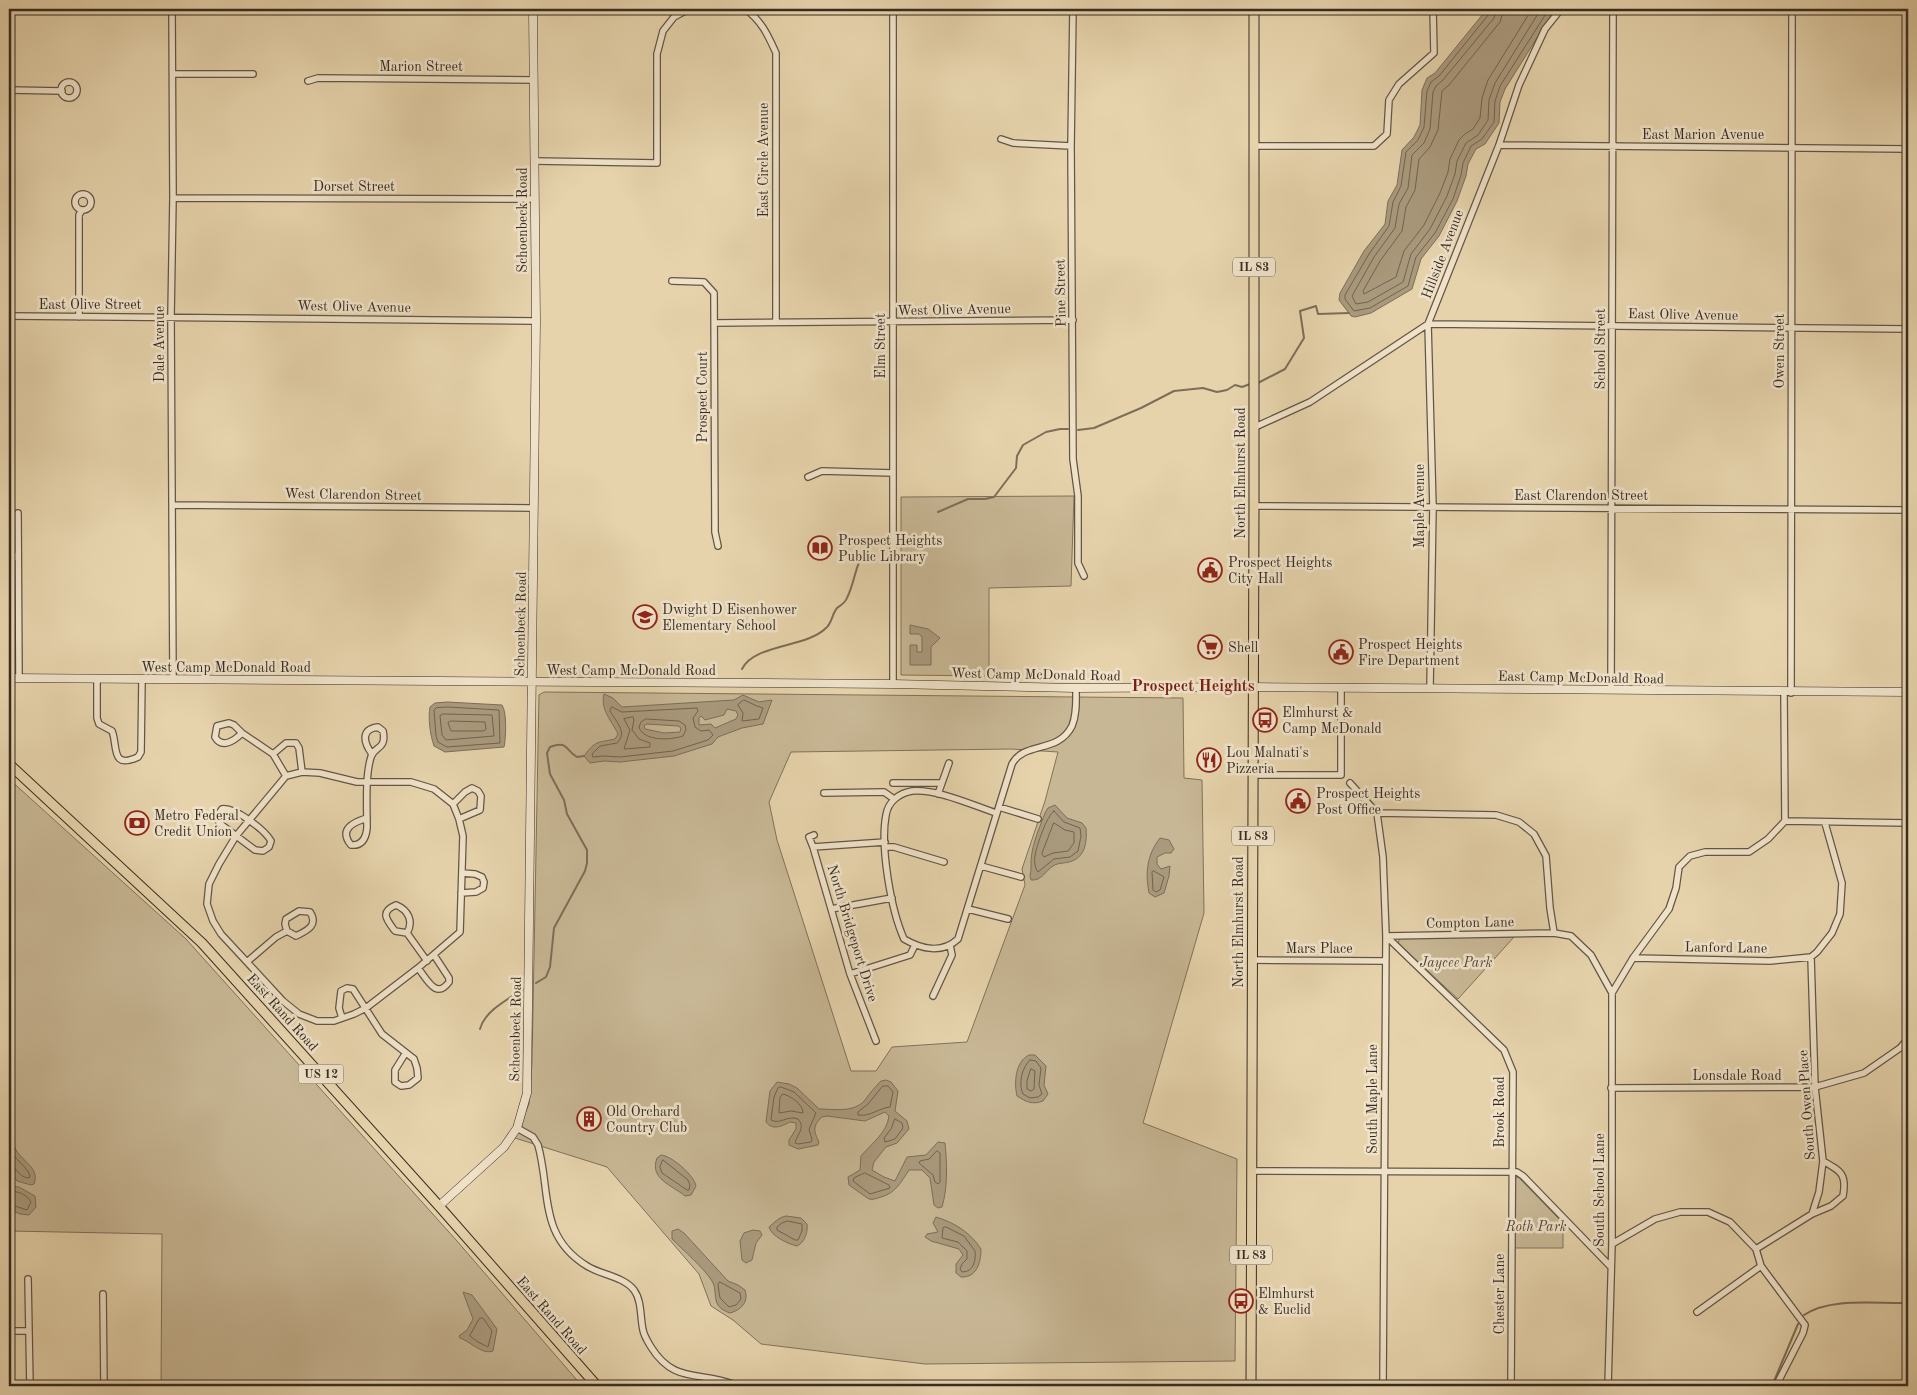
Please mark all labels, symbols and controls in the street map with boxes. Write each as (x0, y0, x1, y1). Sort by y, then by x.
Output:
street label: Marion Street (379, 60, 463, 74)
street label: East Circle Avenue (757, 102, 771, 218)
street label: East Marion Avenue (1642, 128, 1764, 142)
street label: Schoenbeck Road (516, 167, 530, 273)
street label: Dorset Street (313, 180, 395, 194)
street label: Hillside Avenue (1419, 208, 1466, 301)
road number: IL 83 (1233, 258, 1275, 276)
street label: Pine Street (1053, 259, 1069, 327)
street label: East Olive Street (38, 298, 142, 312)
street label: West Olive Avenue (297, 299, 411, 315)
street label: West Olive Avenue (897, 302, 1011, 318)
street label: Dale Avenue (153, 306, 167, 382)
street label: East Olive Avenue (1628, 307, 1738, 323)
street label: School Street (1594, 308, 1608, 390)
street label: Elm Street (874, 313, 888, 379)
street label: Owen Street (1773, 313, 1787, 389)
street label: Prospect Court (696, 351, 710, 443)
street label: North Elmhurst Road (1234, 407, 1248, 539)
street label: Maple Avenue (1413, 464, 1427, 548)
street label: West Clarendon Street (284, 487, 422, 503)
street label: East Clarendon Street (1514, 489, 1648, 503)
place label: Prospect Heights Public Library (838, 534, 942, 564)
library icon: Prospect Heights Public Library (807, 535, 833, 561)
place label: Prospect Heights City Hall (1228, 556, 1332, 586)
public building icon: Prospect Heights City Hall (1197, 557, 1223, 583)
street label: Schoenbeck Road (513, 571, 529, 677)
place label: Dwight D Eisenhower Elementary School (662, 603, 797, 633)
school or university icon: Dwight D Eisenhower Elementary School (632, 604, 658, 630)
supermarket icon: Shell (1197, 634, 1223, 660)
place label: Prospect Heights Fire Department (1358, 638, 1462, 668)
public building icon: Prospect Heights Fire Department (1328, 639, 1354, 665)
place label: Shell (1228, 641, 1259, 655)
street label: West Camp McDonald Road (141, 661, 311, 675)
street label: West Camp McDonald Road (546, 664, 716, 678)
street label: West Camp McDonald Road (951, 667, 1121, 683)
street label: East Camp McDonald Road (1498, 670, 1664, 686)
district label: Prospect Heights (1131, 679, 1255, 695)
place label: Elmhurst & Camp McDonald (1282, 706, 1382, 736)
bus stop icon: Elmhurst & Camp McDonald (1252, 707, 1278, 733)
place label: Lou Malnati's Pizzeria (1226, 746, 1309, 776)
restaurant icon: Lou Malnati's Pizzeria (1196, 747, 1222, 773)
place label: Prospect Heights Post Office (1316, 787, 1420, 817)
public building icon: Prospect Heights Post Office (1285, 788, 1311, 814)
place label: Metro Federal Credit Union (154, 809, 239, 839)
bank icon: Metro Federal Credit Union (124, 810, 150, 836)
road number: IL 83 (1232, 826, 1274, 846)
street label: North Elmhurst Road (1232, 856, 1246, 988)
street label: North Bridgeport Drive (824, 863, 880, 1004)
street label: Compton Lane (1426, 915, 1514, 931)
street label: Lanford Lane (1685, 940, 1767, 956)
street label: Mars Place (1285, 942, 1353, 956)
park label: Jaycee Park (1420, 956, 1492, 971)
street label: East Rand Road (244, 971, 320, 1054)
street label: Schoenbeck Road (508, 976, 524, 1082)
street label: South Maple Lane (1366, 1044, 1380, 1154)
street label: South Owen Place (1796, 1049, 1818, 1160)
road number: US 12 (298, 1064, 344, 1084)
street label: Lonsdale Road (1692, 1069, 1782, 1083)
street label: Brook Road (1493, 1076, 1507, 1148)
place label: Old Orchard Country Club (606, 1105, 687, 1135)
building icon: Old Orchard Country Club (576, 1106, 602, 1132)
street label: South School Lane (1593, 1133, 1607, 1247)
park label: Roth Park (1504, 1220, 1567, 1234)
road number: IL 83 (1230, 1246, 1272, 1264)
street label: Chester Lane (1493, 1254, 1507, 1334)
street label: East Rand Road (514, 1274, 589, 1357)
place label: Elmhurst & Euclid (1258, 1287, 1314, 1317)
bus stop icon: Elmhurst & Euclid (1228, 1288, 1254, 1314)

